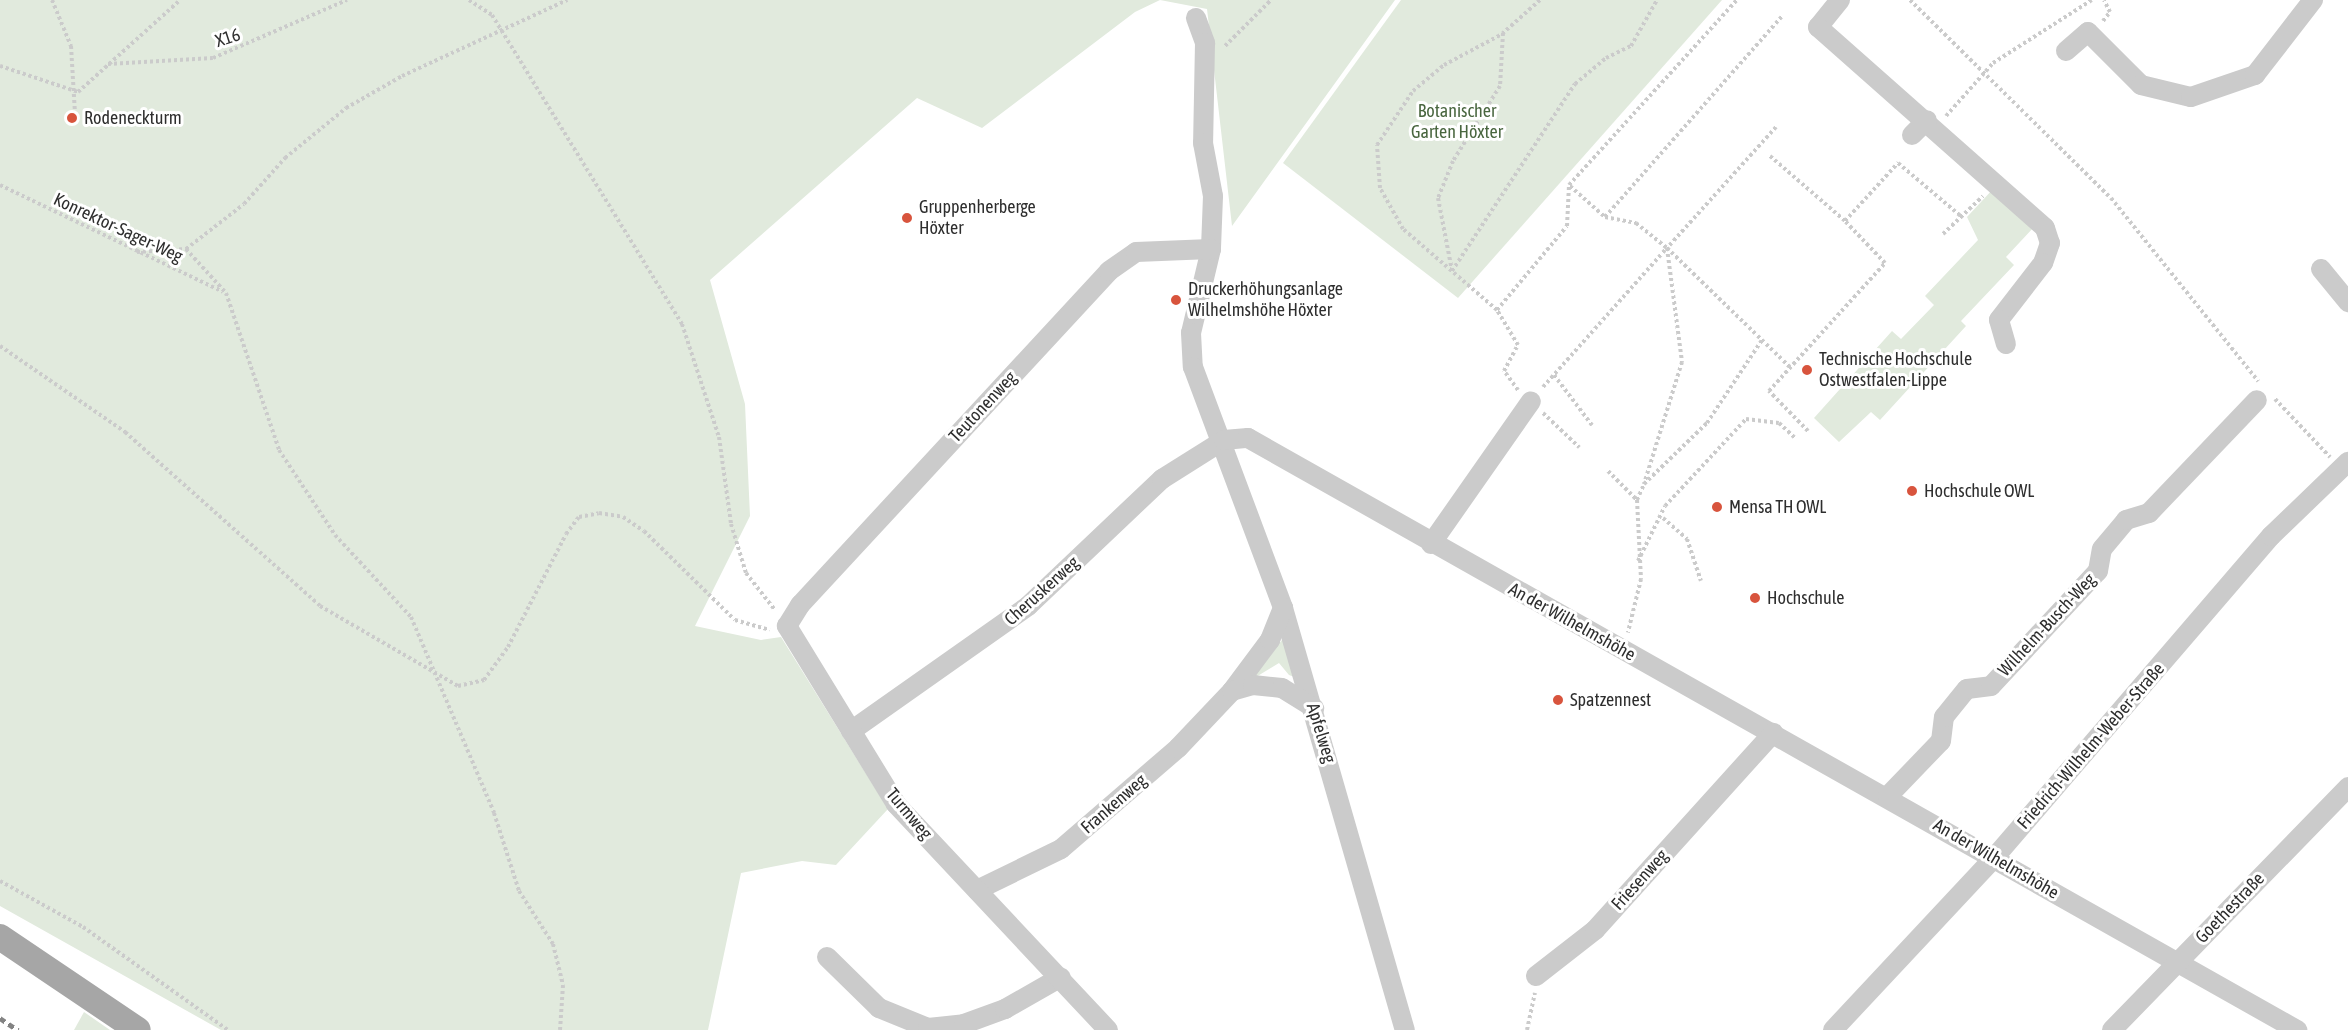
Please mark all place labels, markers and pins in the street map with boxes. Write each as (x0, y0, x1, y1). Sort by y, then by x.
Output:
place label: Rodeneckturm (84, 107, 182, 129)
marker: Rodeneckturm (65, 111, 79, 125)
place label: Gruppenherberge Höxter (919, 197, 1036, 240)
marker: Gruppenherberge Höxter (900, 211, 914, 225)
place label: Druckerhöhungsanlage Wilhelmshöhe Höxter (1188, 279, 1343, 322)
marker: Druckerhöhungsanlage Wilhelmshöhe Höxter (1169, 293, 1183, 307)
place label: Technische Hochschule Ostwestfalen-Lippe (1819, 349, 1972, 392)
marker: Technische Hochschule Ostwestfalen-Lippe (1800, 363, 1814, 377)
place label: Hochschule OWL (1924, 480, 2034, 502)
marker: Hochschule OWL (1905, 484, 1919, 498)
place label: Mensa TH OWL (1729, 496, 1826, 518)
marker: Mensa TH OWL (1710, 500, 1724, 514)
place label: Hochschule (1767, 587, 1845, 609)
marker: Hochschule (1748, 591, 1762, 605)
place label: Spatzennest (1570, 689, 1651, 711)
marker: Spatzennest (1551, 693, 1565, 707)

